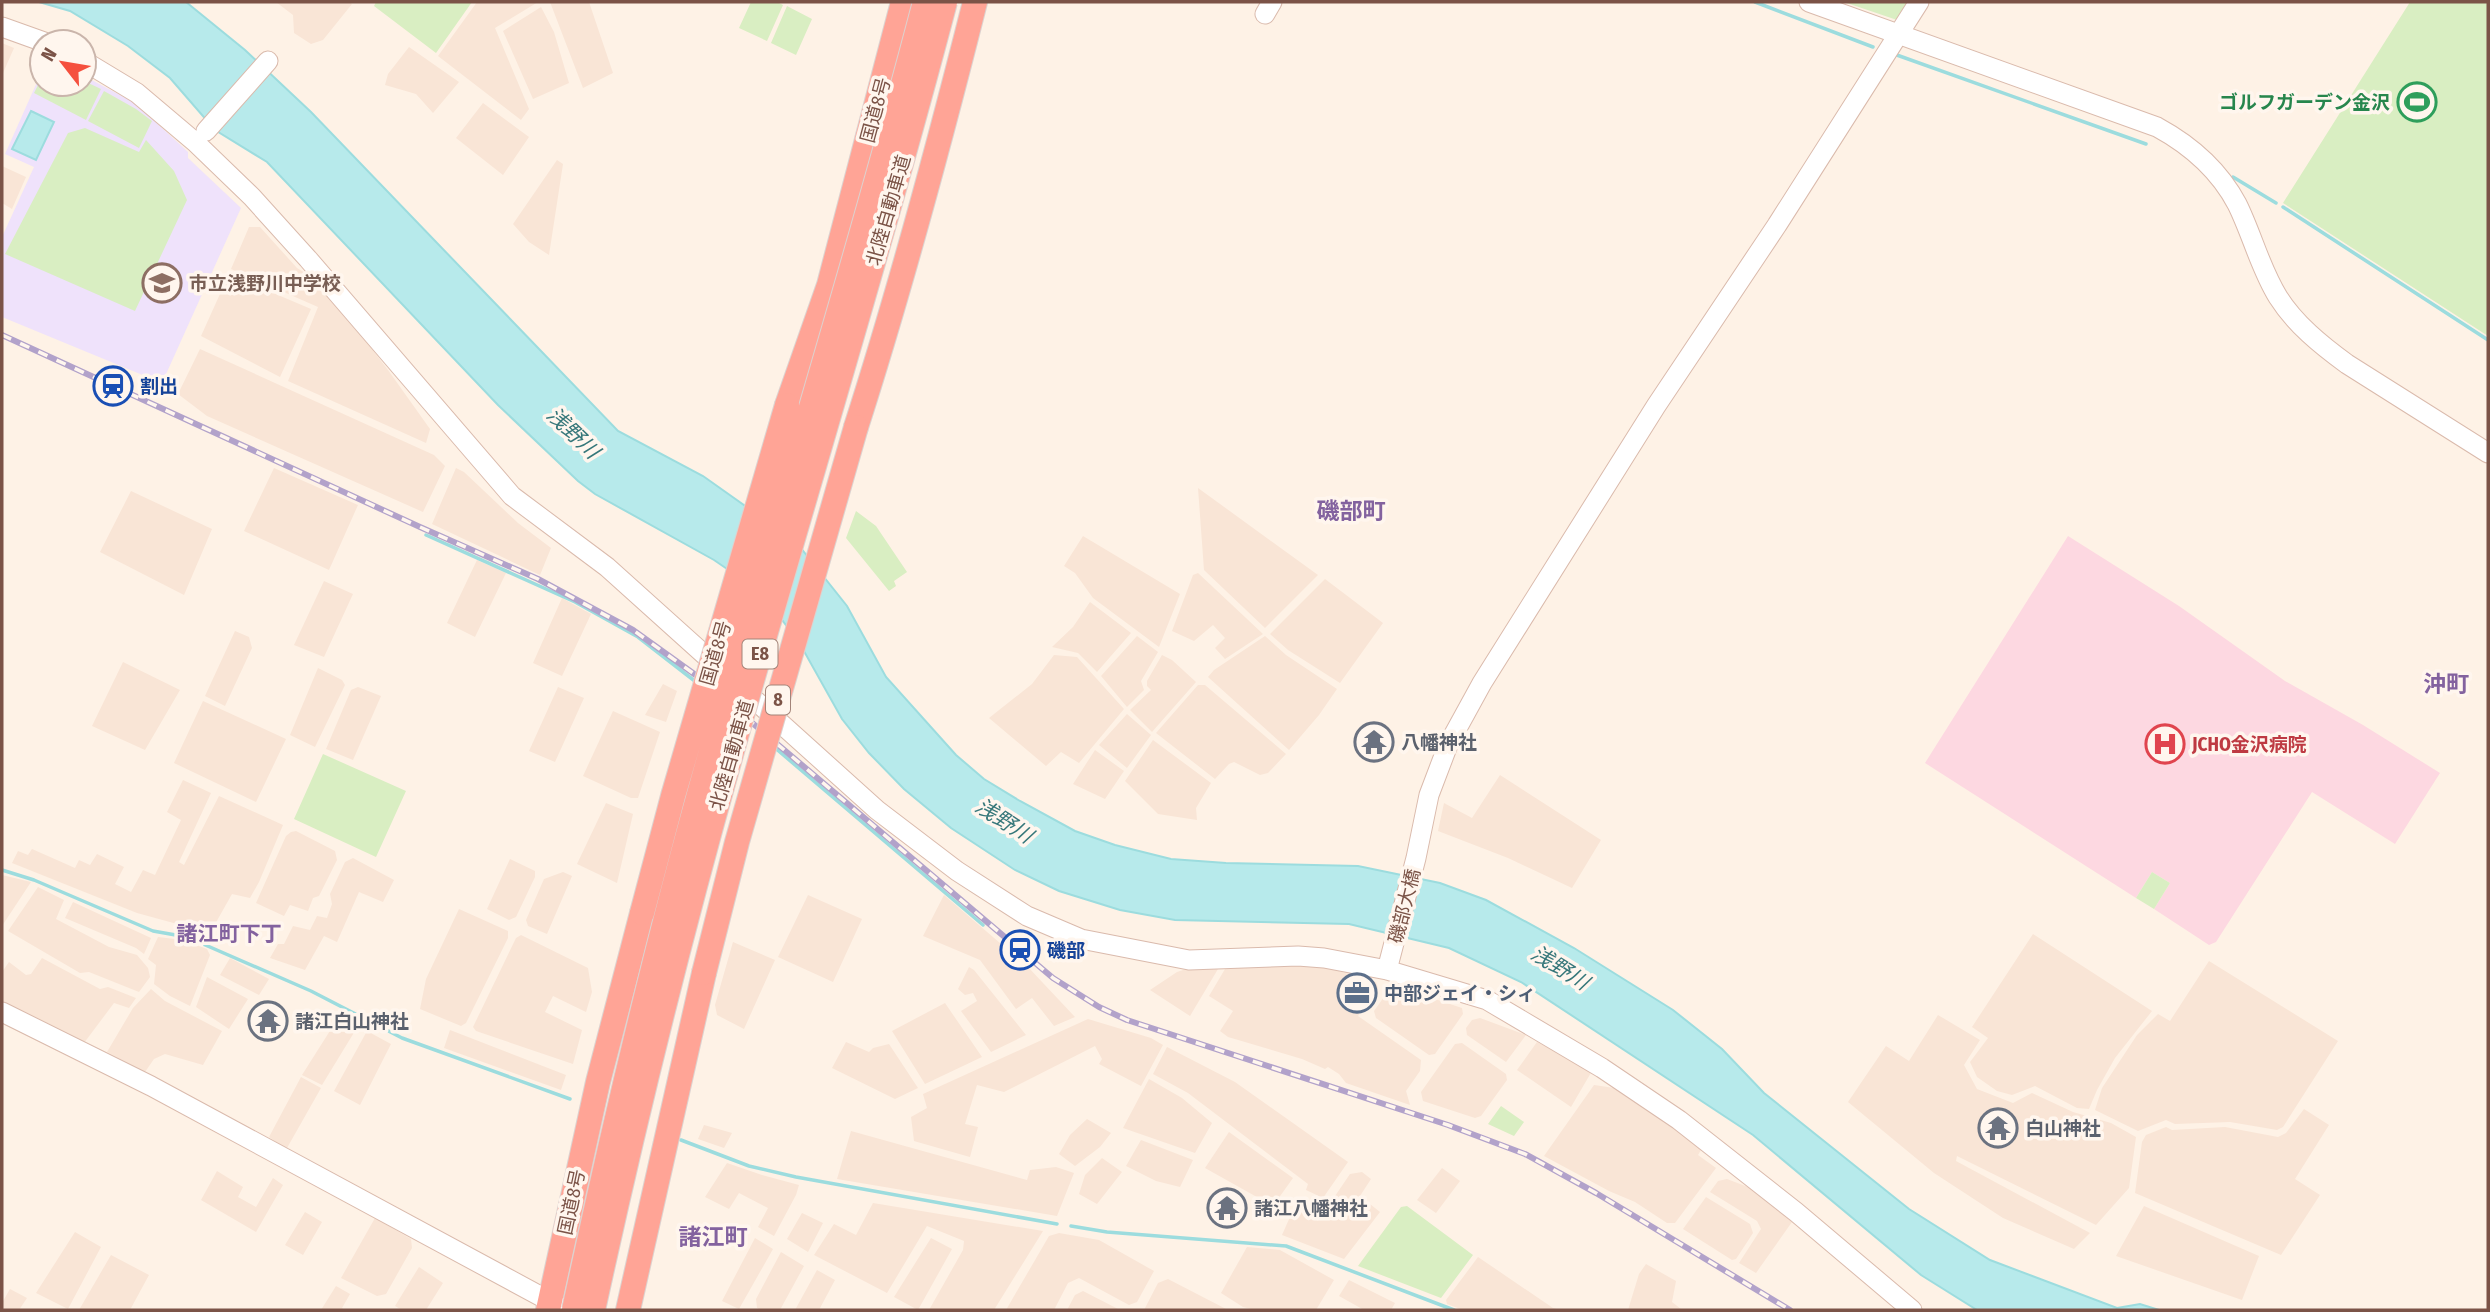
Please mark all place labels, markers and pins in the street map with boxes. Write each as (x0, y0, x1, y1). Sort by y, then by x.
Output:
sports icon: ゴルフガーデン金沢 (2396, 81, 2438, 123)
place label: ゴルフガーデン金沢 (2219, 91, 2390, 114)
school or university icon: 市立浅野川中学校 (141, 262, 183, 304)
place label: 市立浅野川中学校 (189, 272, 341, 295)
station icon: 割出 (92, 365, 134, 407)
place label: 割出 (140, 375, 178, 398)
temple icon: 八幡神社 (1353, 721, 1395, 763)
hospital icon: JCHO金沢病院 (2144, 723, 2186, 765)
place label: 八幡神社 (1401, 731, 1477, 754)
place label: JCHO金沢病院 (2191, 733, 2307, 756)
station icon: 磯部 (999, 929, 1041, 971)
place label: 磯部 (1047, 939, 1085, 962)
office icon: 中部ジェイ・シィ (1336, 972, 1378, 1014)
place label: 中部ジェイ・シィ (1384, 982, 1536, 1005)
temple icon: 諸江白山神社 (247, 1000, 289, 1042)
place label: 諸江白山神社 (295, 1010, 409, 1033)
temple icon: 白山神社 (1977, 1107, 2019, 1149)
place label: 白山神社 (2025, 1117, 2101, 1140)
temple icon: 諸江八幡神社 (1206, 1187, 1248, 1229)
place label: 諸江八幡神社 (1254, 1197, 1368, 1220)

